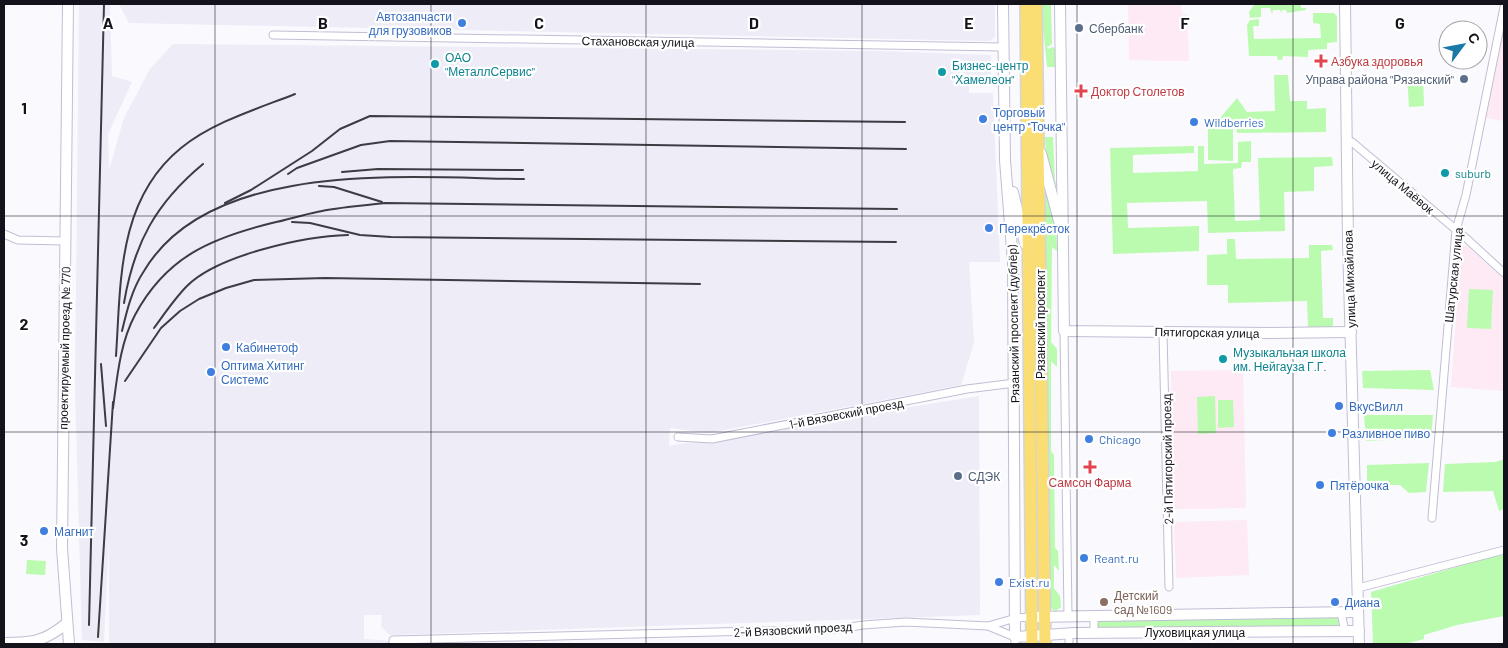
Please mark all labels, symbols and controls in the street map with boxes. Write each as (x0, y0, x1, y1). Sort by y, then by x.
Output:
place label: Автозапчасти для грузовиков (369, 9, 452, 38)
text: A (103, 13, 114, 32)
text: B (318, 13, 328, 32)
text: C (534, 13, 544, 32)
text: D (749, 13, 759, 32)
text: E (964, 13, 974, 32)
text: F (1181, 13, 1190, 32)
text: G (1395, 13, 1405, 32)
marker: Автозапчасти для грузовиков (456, 17, 468, 29)
north arrow (1438, 20, 1488, 70)
place label: Сбербанк (1089, 21, 1144, 36)
marker: Сбербанк (1073, 22, 1085, 34)
text: С (1465, 29, 1484, 47)
street label: Стахановская улица (581, 33, 695, 50)
place label: ОАО "МеталлСервис" (445, 50, 535, 79)
place label: Азбука здоровья (1331, 54, 1423, 69)
marker: Азбука здоровья (1315, 55, 1327, 67)
marker: ОАО "МеталлСервис" (429, 58, 441, 70)
place label: Бизнес-центр "Хамелеон" (952, 58, 1029, 86)
marker: Бизнес-центр "Хамелеон" (936, 66, 948, 78)
place label: Управа района "Рязанский" (1305, 72, 1454, 87)
marker: Управа района "Рязанский" (1458, 73, 1470, 85)
place label: Доктор Столетов (1091, 84, 1185, 99)
marker: Доктор Столетов (1075, 85, 1087, 97)
text: 1 (21, 98, 27, 117)
place label: Торговый центр "Точка" (993, 105, 1065, 134)
marker: Торговый центр "Точка" (977, 113, 989, 125)
place label: Wildberries (1204, 115, 1264, 129)
marker: Wildberries (1188, 116, 1200, 128)
street label: улица Маёвок (1368, 156, 1438, 217)
place label: suburb (1455, 166, 1491, 180)
marker: suburb (1439, 167, 1451, 179)
place label: Перекрёсток (999, 221, 1070, 236)
marker: Перекрёсток (983, 222, 995, 234)
street label: Шатурская улица (1441, 226, 1466, 323)
street label: улица Михайлова (1340, 229, 1359, 328)
street label: Рязанский проспект (дублёр) (1005, 244, 1022, 403)
street label: проектируемый проезд № 770 (56, 266, 73, 430)
street label: Рязанский проспект (1033, 269, 1048, 379)
text: 2 (20, 314, 29, 333)
street label: Пятигорская улица (1154, 324, 1260, 341)
place label: Кабинетоф (236, 340, 298, 355)
marker: Кабинетоф (220, 341, 232, 353)
place label: Музыкальная школа им. Нейгауза Г.Г. (1233, 345, 1346, 374)
marker: Музыкальная школа им. Нейгауза Г.Г. (1217, 353, 1229, 365)
place label: Оптима Хитинг Системс (221, 358, 305, 386)
marker: Оптима Хитинг Системс (205, 366, 217, 378)
street label: 2-й Пятигорский проезд (1159, 394, 1176, 524)
street label: 1-й Вязовский проезд (788, 395, 905, 432)
place label: ВкусВилл (1349, 399, 1403, 414)
marker: ВкусВилл (1333, 400, 1345, 412)
place label: Разливное пиво (1342, 426, 1430, 440)
marker: Разливное пиво (1326, 427, 1338, 439)
place label: Chicago (1099, 432, 1141, 446)
marker: Chicago (1083, 433, 1095, 445)
marker: Самсон Фарма (1084, 461, 1096, 473)
place label: СДЭК (968, 469, 1000, 484)
marker: СДЭК (952, 470, 964, 482)
place label: Самсон Фарма (1049, 475, 1132, 490)
place label: Пятёрочка (1330, 478, 1389, 493)
marker: Пятёрочка (1314, 479, 1326, 491)
place label: Магнит (54, 524, 95, 538)
marker: Магнит (38, 525, 50, 537)
text: 3 (20, 530, 28, 549)
place label: Reant.ru (1094, 551, 1139, 565)
marker: Reant.ru (1078, 552, 1090, 564)
place label: Exist.ru (1009, 575, 1049, 589)
marker: Exist.ru (993, 576, 1005, 588)
place label: Детский сад №1609 (1114, 588, 1172, 617)
place label: Диана (1345, 595, 1380, 610)
marker: Детский сад №1609 (1098, 596, 1110, 608)
marker: Диана (1329, 596, 1341, 608)
street label: 2-й Вязовский проезд (733, 619, 853, 640)
street label: Луховицкая улица (1145, 625, 1246, 640)

